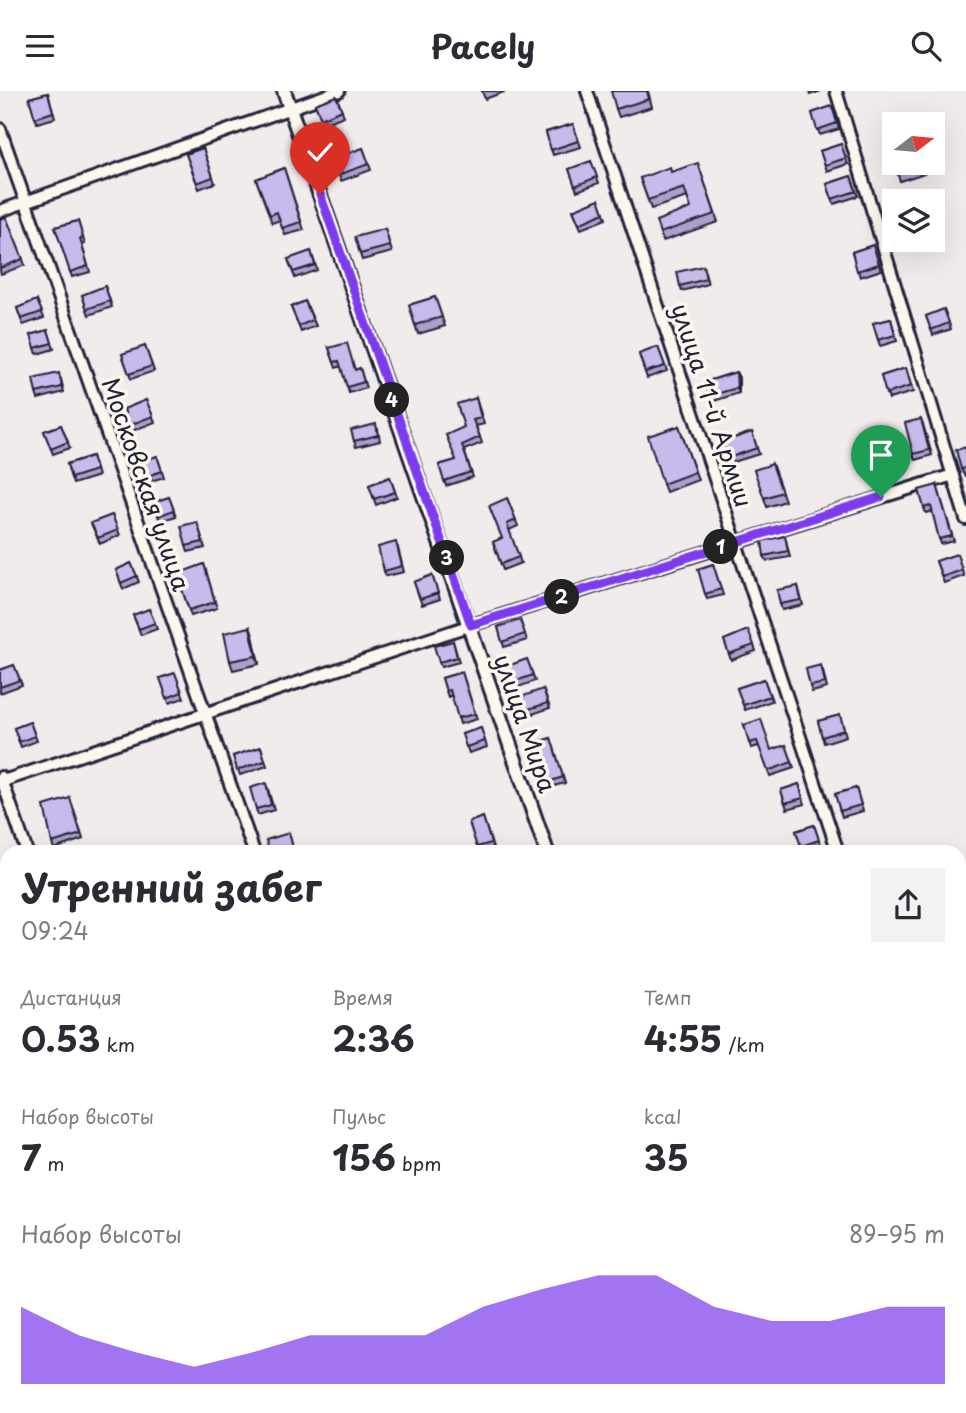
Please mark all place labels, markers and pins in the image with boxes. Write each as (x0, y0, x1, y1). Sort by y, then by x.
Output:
pin (290, 122, 350, 194)
pin: 4 (374, 383, 410, 417)
pin (851, 425, 911, 497)
pin: 1 (704, 529, 738, 565)
pin: 3 (430, 540, 464, 575)
pin: 2 (544, 580, 580, 615)

